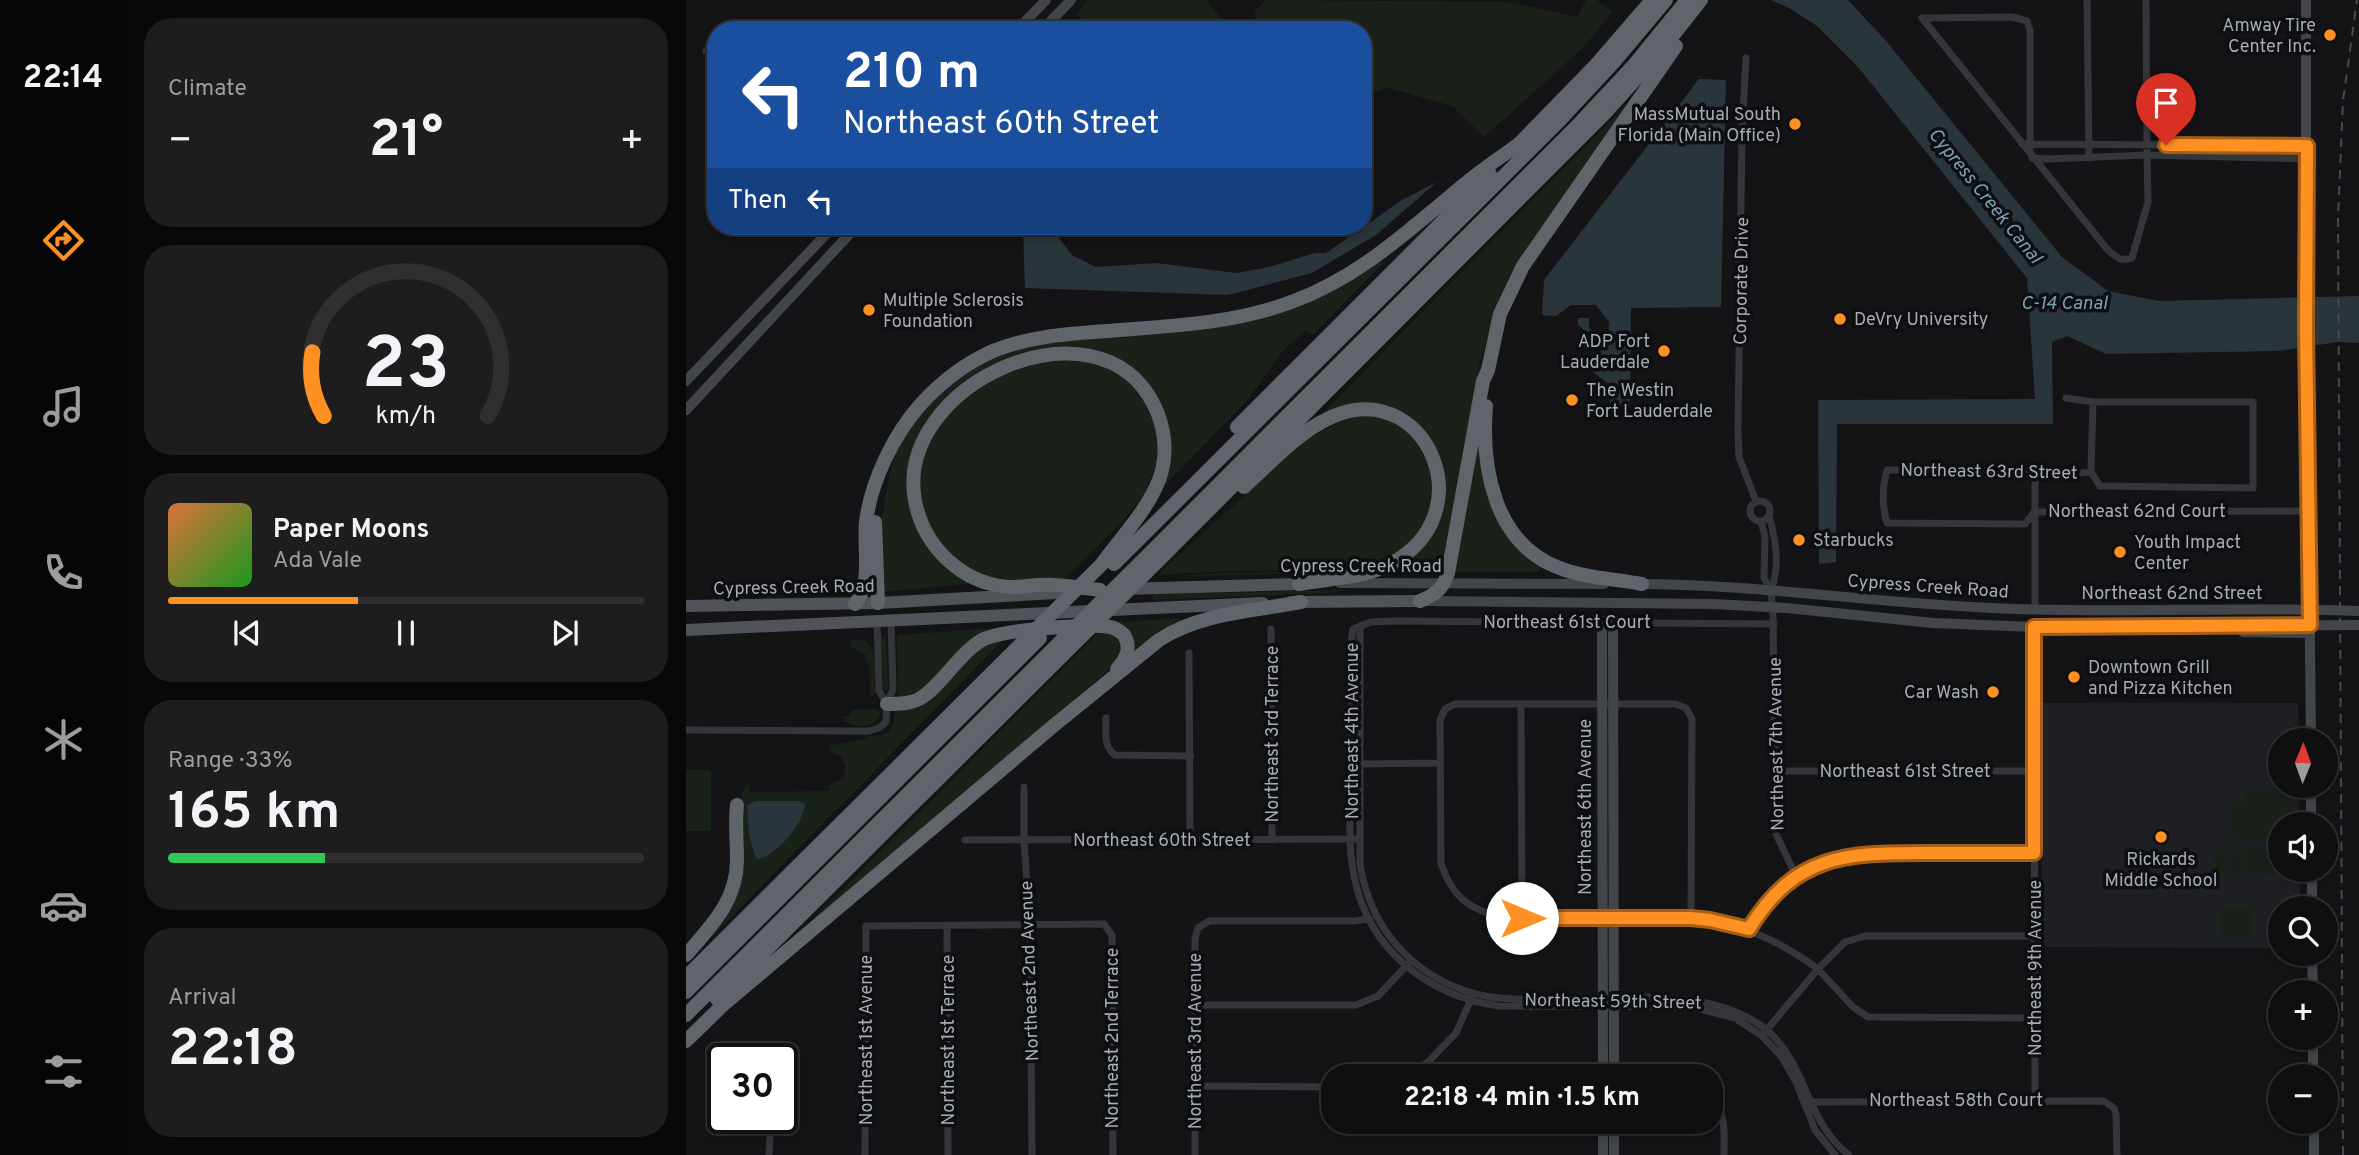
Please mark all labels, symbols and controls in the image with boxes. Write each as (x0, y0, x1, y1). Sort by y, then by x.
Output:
place label: Amway Tire Center Inc. (2222, 15, 2316, 59)
marker: Amway Tire Center Inc. (2322, 27, 2338, 43)
text: 210 m (843, 44, 980, 106)
icon: left (728, 49, 819, 140)
text: 22:14 (23, 59, 103, 99)
pin (2136, 73, 2196, 145)
text: Climate (168, 75, 247, 104)
icon: arrive (2147, 84, 2185, 122)
place label: MassMutual South Florida (Main Office) (1618, 104, 1781, 148)
text: Northeast 60th Street (843, 105, 1159, 145)
text: 21° (369, 109, 443, 175)
marker: MassMutual South Florida (Main Office) (1787, 116, 1803, 132)
text: − (168, 118, 193, 167)
text: + (619, 118, 644, 167)
water label: Cypress Creek Canal (1922, 123, 2047, 270)
icon: left (801, 182, 839, 220)
text: Then (728, 185, 787, 218)
icon: directions (39, 216, 88, 265)
street label: Corporate Drive (1730, 217, 1755, 345)
place label: Multiple Sclerosis Foundation (883, 290, 1024, 334)
water label: C-14 Canal (2021, 292, 2109, 316)
marker: Multiple Sclerosis Foundation (861, 302, 877, 318)
place label: DeVry University (1854, 309, 1988, 332)
marker: DeVry University (1832, 311, 1848, 327)
text: 23 (362, 323, 450, 415)
place label: ADP Fort Lauderdale (1560, 331, 1650, 375)
marker: ADP Fort Lauderdale (1656, 343, 1672, 359)
place label: The Westin Fort Lauderdale (1586, 380, 1713, 424)
icon: music (39, 382, 88, 431)
marker: The Westin Fort Lauderdale (1564, 392, 1580, 408)
text: km/h (376, 401, 436, 433)
street label: Northeast 63rd Street (1900, 459, 2078, 486)
street label: Northeast 62nd Court (2048, 501, 2226, 524)
text: Paper Moons (273, 514, 429, 547)
place label: Starbucks (1813, 530, 1894, 553)
marker: Starbucks (1791, 532, 1807, 548)
place label: Youth Impact Center (2134, 532, 2241, 576)
marker: Youth Impact Center (2112, 544, 2128, 560)
text: Ada Vale (273, 547, 362, 576)
icon: phone (39, 548, 88, 597)
street label: Cypress Creek Road (1280, 556, 1442, 579)
street label: Cypress Creek Road (1846, 570, 2009, 605)
street label: Cypress Creek Road (713, 576, 875, 601)
street label: Northeast 62nd Street (2081, 583, 2263, 606)
street label: Northeast 61st Court (1483, 612, 1651, 635)
icon: previous (228, 614, 266, 652)
icon: pause (387, 614, 425, 652)
icon: next (546, 614, 584, 652)
street label: Northeast 4th Avenue (1342, 643, 1365, 819)
street label: Northeast 3rd Terrace (1262, 645, 1285, 823)
street label: Northeast 7th Avenue (1764, 657, 1791, 831)
place label: Downtown Grill and Pizza Kitchen (2088, 657, 2233, 701)
marker: Downtown Grill and Pizza Kitchen (2066, 669, 2082, 685)
place label: Car Wash (1904, 682, 1979, 705)
marker: Car Wash (1985, 684, 2001, 700)
icon: climate (39, 715, 88, 764)
street label: Northeast 6th Avenue (1575, 719, 1598, 895)
north arrow (2268, 728, 2338, 798)
map controls (2268, 728, 2338, 1134)
text: Range · 33% (168, 747, 292, 776)
street label: Northeast 61st Street (1819, 761, 1991, 784)
text: 165 km (168, 781, 340, 847)
button: sound (2268, 812, 2338, 882)
marker: Rickards Middle School (2153, 829, 2169, 845)
street label: Northeast 60th Street (1073, 830, 1251, 853)
place label: Rickards Middle School (2105, 849, 2217, 893)
street label: Northeast 2nd Avenue (1016, 880, 1045, 1062)
street label: Northeast 9th Avenue (2025, 880, 2048, 1056)
icon: car (39, 881, 88, 930)
position arrow (1485, 881, 1559, 955)
button: search (2268, 896, 2338, 966)
street label: Northeast 2nd Terrace (1102, 947, 1125, 1129)
street label: Northeast 3rd Avenue (1185, 953, 1208, 1129)
street label: Northeast 1st Terrace (938, 954, 961, 1126)
street label: Northeast 1st Avenue (856, 955, 879, 1125)
button: + (2268, 980, 2338, 1050)
text: Arrival (168, 984, 237, 1013)
street label: Northeast 59th Street (1524, 989, 1702, 1016)
text: 22:18 (168, 1018, 298, 1084)
speed limit sign: 30 (707, 1043, 798, 1134)
icon: filters (39, 1047, 88, 1096)
button: − (2268, 1064, 2338, 1134)
text: 22:18 · 4 min · 1.5 km (1404, 1082, 1640, 1115)
street label: Northeast 58th Court (1869, 1090, 2043, 1113)

